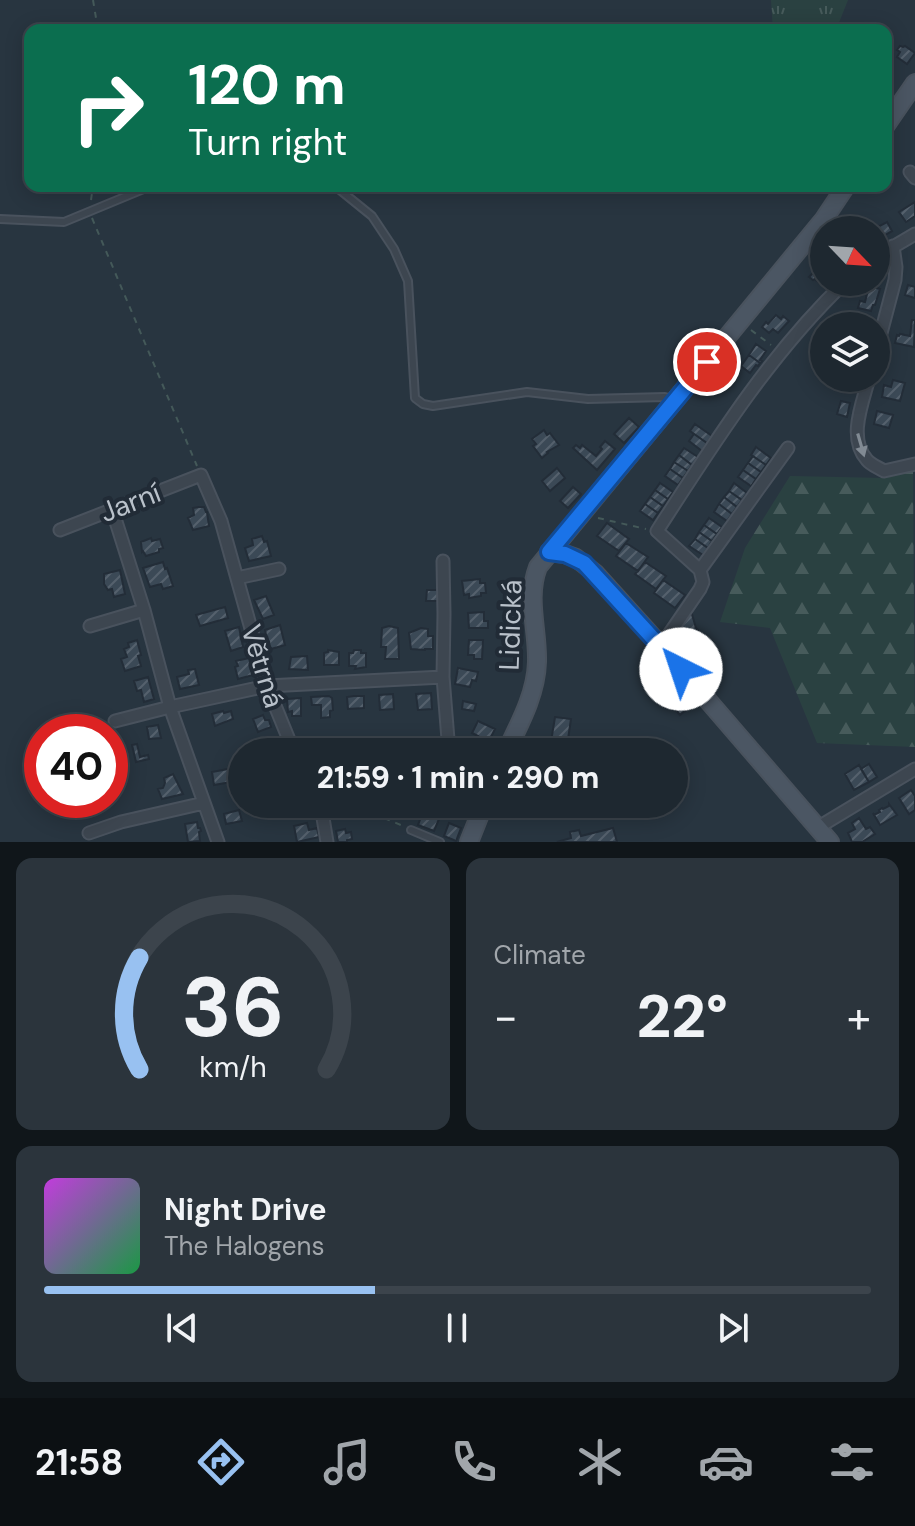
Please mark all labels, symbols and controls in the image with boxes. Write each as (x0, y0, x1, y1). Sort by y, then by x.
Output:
text: 120 m (188, 48, 346, 121)
icon: right (56, 56, 160, 160)
text: Turn right (188, 119, 347, 166)
north arrow (810, 216, 890, 296)
map controls (810, 216, 890, 392)
button: layers (810, 312, 890, 392)
pin (673, 328, 741, 396)
icon: arrive (685, 340, 729, 384)
one-way arrow (856, 433, 868, 458)
street label: Jarní (95, 474, 166, 531)
street label: Lidická (490, 579, 531, 671)
street label: Větrná (232, 620, 293, 712)
position arrow (639, 627, 723, 711)
speed limit sign: 40 (24, 714, 128, 818)
text: 21:59 · 1 min · 290 m (317, 758, 599, 797)
text: Climate (494, 938, 586, 972)
text: 36 (181, 953, 284, 1062)
text: 22° (637, 977, 728, 1056)
text: − (494, 988, 518, 1046)
text: + (847, 988, 871, 1046)
text: km/h (199, 1049, 267, 1086)
text: Night Drive (164, 1190, 327, 1229)
text: The Halogens (164, 1229, 324, 1263)
icon: previous (160, 1306, 204, 1350)
icon: pause (435, 1306, 479, 1350)
icon: next (711, 1306, 755, 1350)
icon: directions (193, 1434, 249, 1490)
icon: music (319, 1434, 375, 1490)
icon: phone (446, 1434, 502, 1490)
icon: climate (572, 1434, 628, 1490)
icon: car (698, 1434, 754, 1490)
icon: filters (824, 1434, 880, 1490)
text: 21:58 (35, 1439, 123, 1486)

